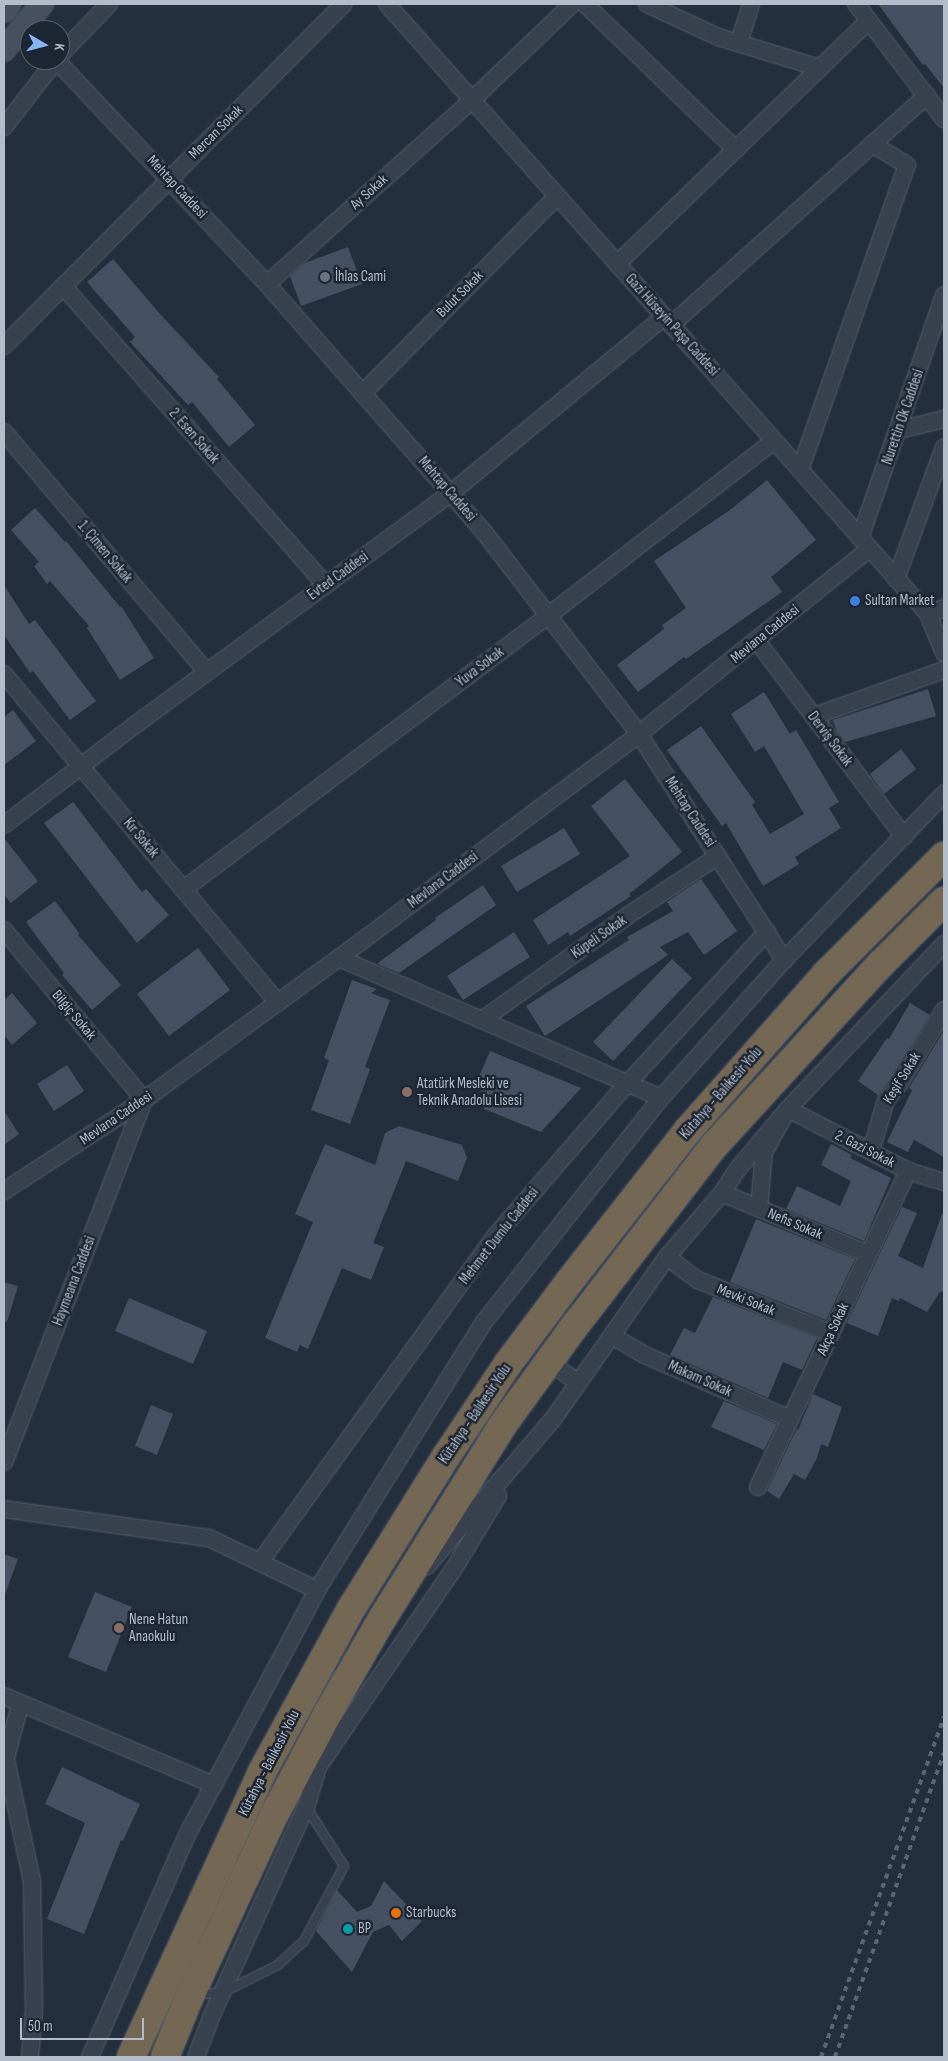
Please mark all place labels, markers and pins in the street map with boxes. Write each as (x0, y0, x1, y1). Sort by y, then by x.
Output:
place label: İhlas Cami (335, 268, 386, 286)
marker: İhlas Cami (319, 271, 331, 283)
place label: Sultan Market (865, 592, 935, 610)
marker: Sultan Market (849, 595, 861, 607)
place label: Atatürk Mesleki ve Teknik Anadolu Lisesi (417, 1074, 522, 1109)
marker: Atatürk Mesleki ve Teknik Anadolu Lisesi (401, 1086, 413, 1098)
place label: Nene Hatun Anaokulu (129, 1610, 188, 1645)
marker: Nene Hatun Anaokulu (113, 1622, 125, 1634)
place label: Starbucks (406, 1904, 456, 1922)
marker: Starbucks (390, 1907, 402, 1919)
place label: BP (358, 1920, 371, 1938)
marker: BP (342, 1923, 354, 1935)

